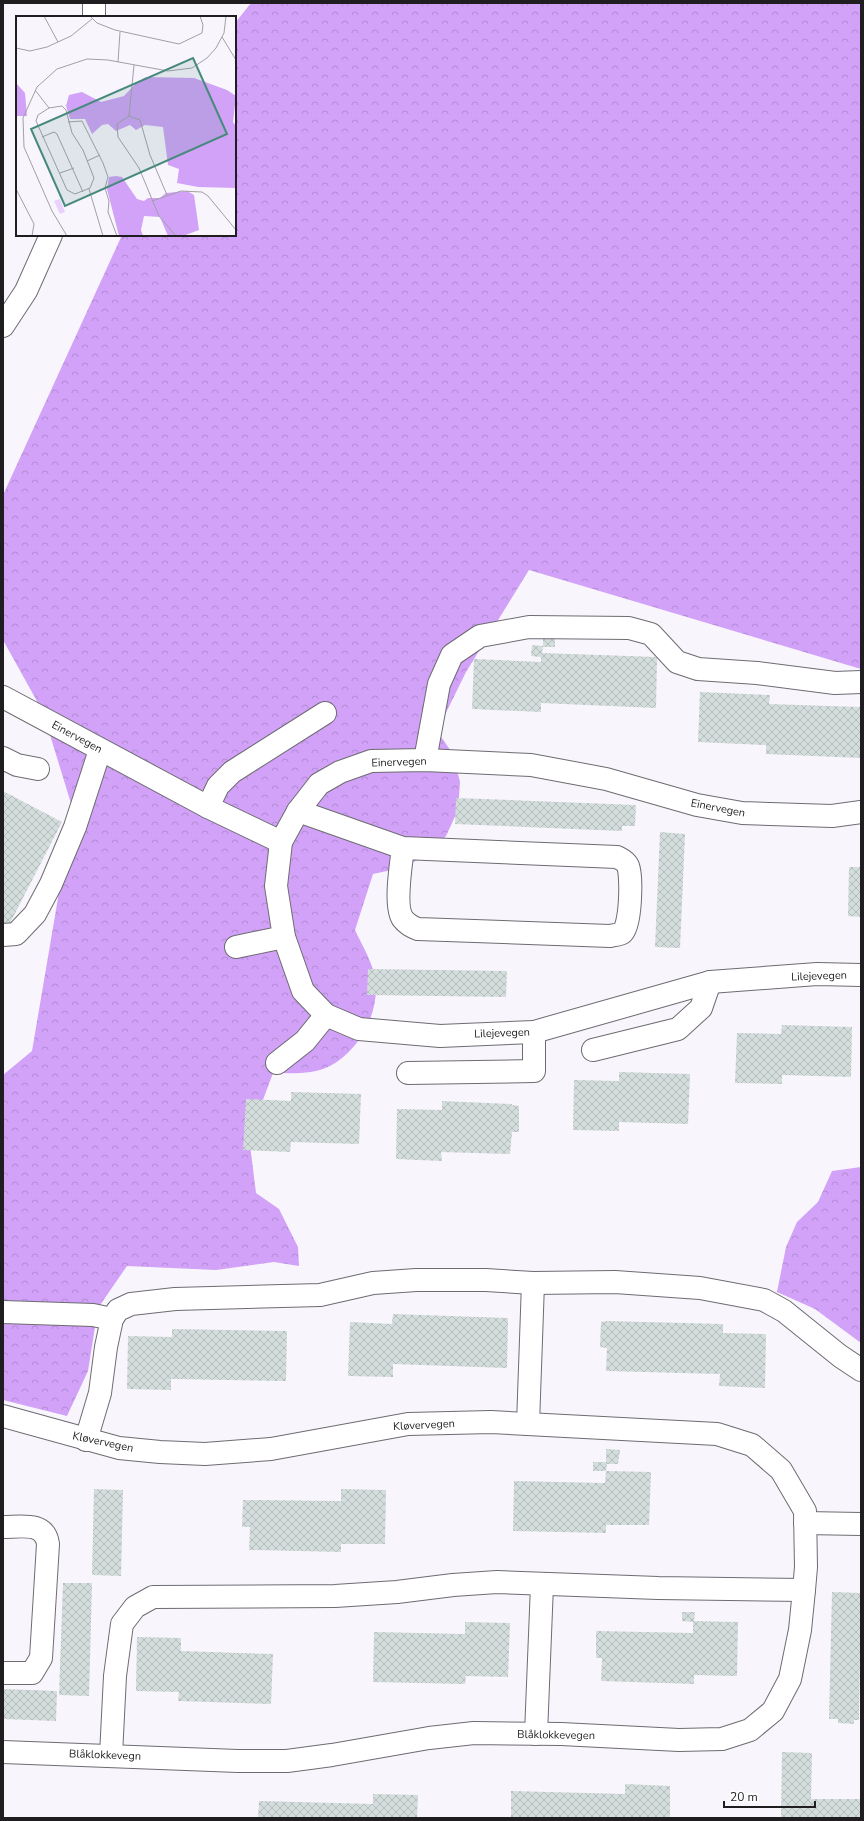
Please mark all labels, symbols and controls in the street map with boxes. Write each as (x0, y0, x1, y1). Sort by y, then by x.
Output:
inset map (16, 16, 236, 236)
street label: Einervegen (49, 717, 105, 757)
street label: Einervegen (371, 754, 427, 770)
street label: Einervegen (689, 795, 747, 821)
street label: Lilejevegen (791, 968, 847, 984)
street label: Lilejevegen (474, 1025, 530, 1041)
street label: Kløvervegen (393, 1416, 455, 1434)
street label: Kløvervegen (71, 1428, 135, 1456)
street label: Blåklokkevegen (517, 1727, 595, 1743)
street label: Blåklokkevegn (69, 1746, 141, 1764)
scale bar (724, 1783, 815, 1809)
text: 20 m (730, 1789, 758, 1805)

